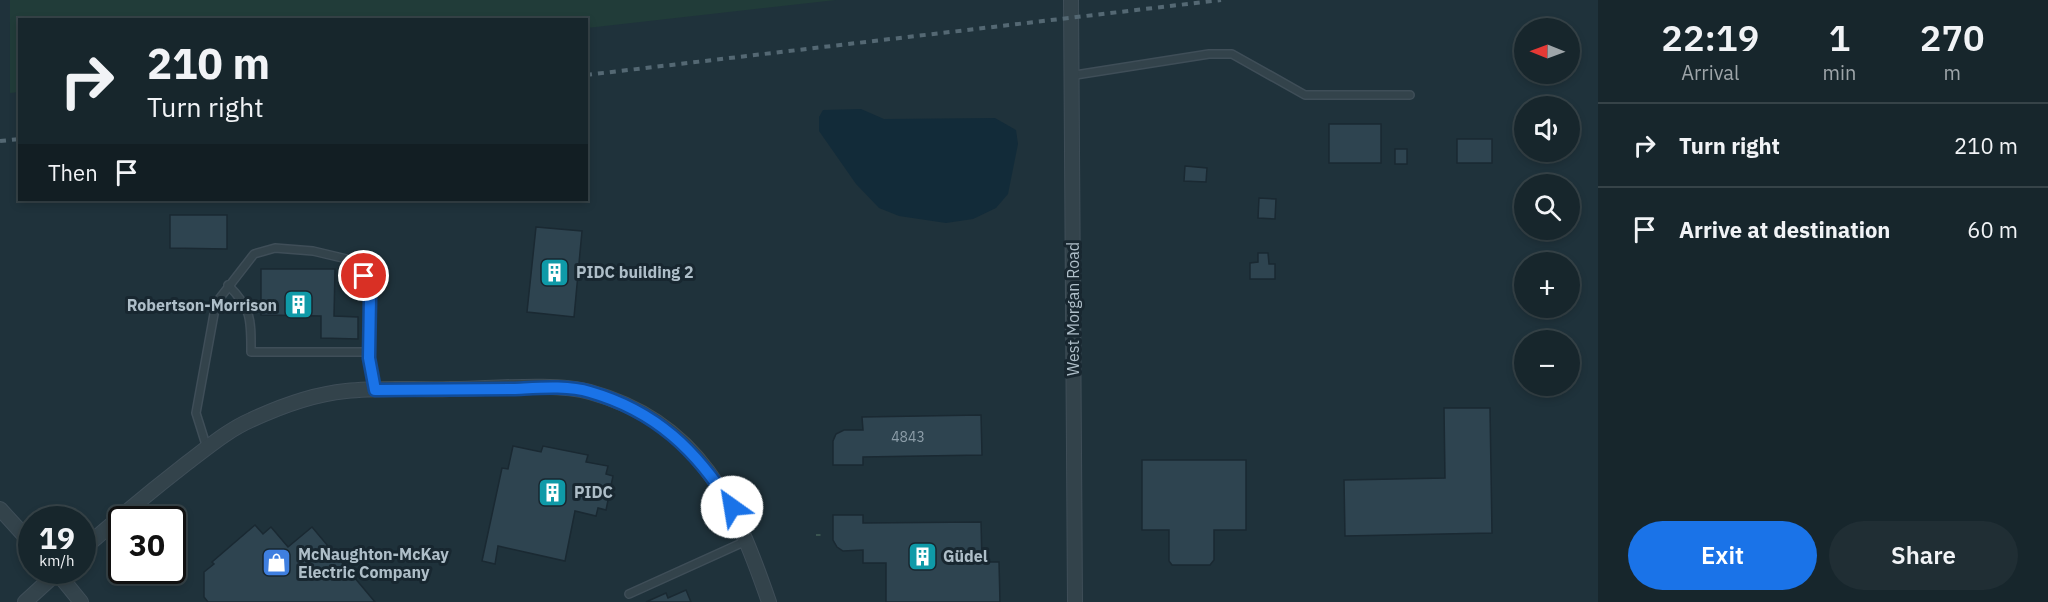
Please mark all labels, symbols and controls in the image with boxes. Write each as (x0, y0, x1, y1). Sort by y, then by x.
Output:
text: 22:19 (1661, 14, 1759, 61)
text: 1 (1829, 14, 1850, 61)
text: 270 (1920, 14, 1985, 61)
north arrow (1514, 18, 1580, 84)
map controls (1514, 18, 1580, 396)
text: 210 m (147, 36, 270, 91)
icon: right (48, 42, 126, 120)
text: Arrival (1681, 59, 1739, 86)
text: min (1823, 59, 1856, 86)
text: m (1943, 59, 1961, 86)
text: Turn right (147, 89, 264, 124)
button: sound (1514, 96, 1580, 162)
icon: right (1628, 129, 1661, 162)
text: Turn right (1679, 131, 1780, 160)
text: 210 m (1954, 131, 2018, 160)
icon: arrive (110, 156, 143, 189)
text: Then (48, 158, 98, 187)
button: search (1514, 174, 1580, 240)
icon: arrive (1628, 213, 1661, 246)
text: Arrive at destination (1679, 215, 1890, 244)
text: 60 m (1967, 215, 2018, 244)
street label: West Morgan Road (1063, 242, 1083, 376)
pin (338, 250, 389, 301)
button: + (1514, 252, 1580, 318)
building icon: PIDC building 2 (539, 256, 571, 288)
icon: arrive (347, 259, 380, 292)
place label: PIDC building 2 (576, 262, 694, 282)
building icon: Robertson-Morrison (282, 289, 314, 321)
place label: Robertson-Morrison (127, 295, 277, 315)
button: − (1514, 330, 1580, 396)
house number: 4843 (891, 428, 925, 446)
position arrow (700, 475, 764, 539)
building icon: PIDC (537, 476, 569, 508)
place label: PIDC (574, 482, 613, 502)
speed limit sign: 30 (108, 506, 186, 584)
text: 19 (39, 518, 75, 557)
button: Exit (1628, 521, 1817, 590)
button: Share (1829, 521, 2018, 590)
building icon: Güdel (906, 540, 938, 572)
place label: McNaughton-McKay Electric Company (298, 544, 449, 582)
place label: Güdel (943, 546, 988, 566)
shop icon: McNaughton-McKay Electric Company (261, 547, 293, 579)
text: km/h (39, 551, 75, 570)

